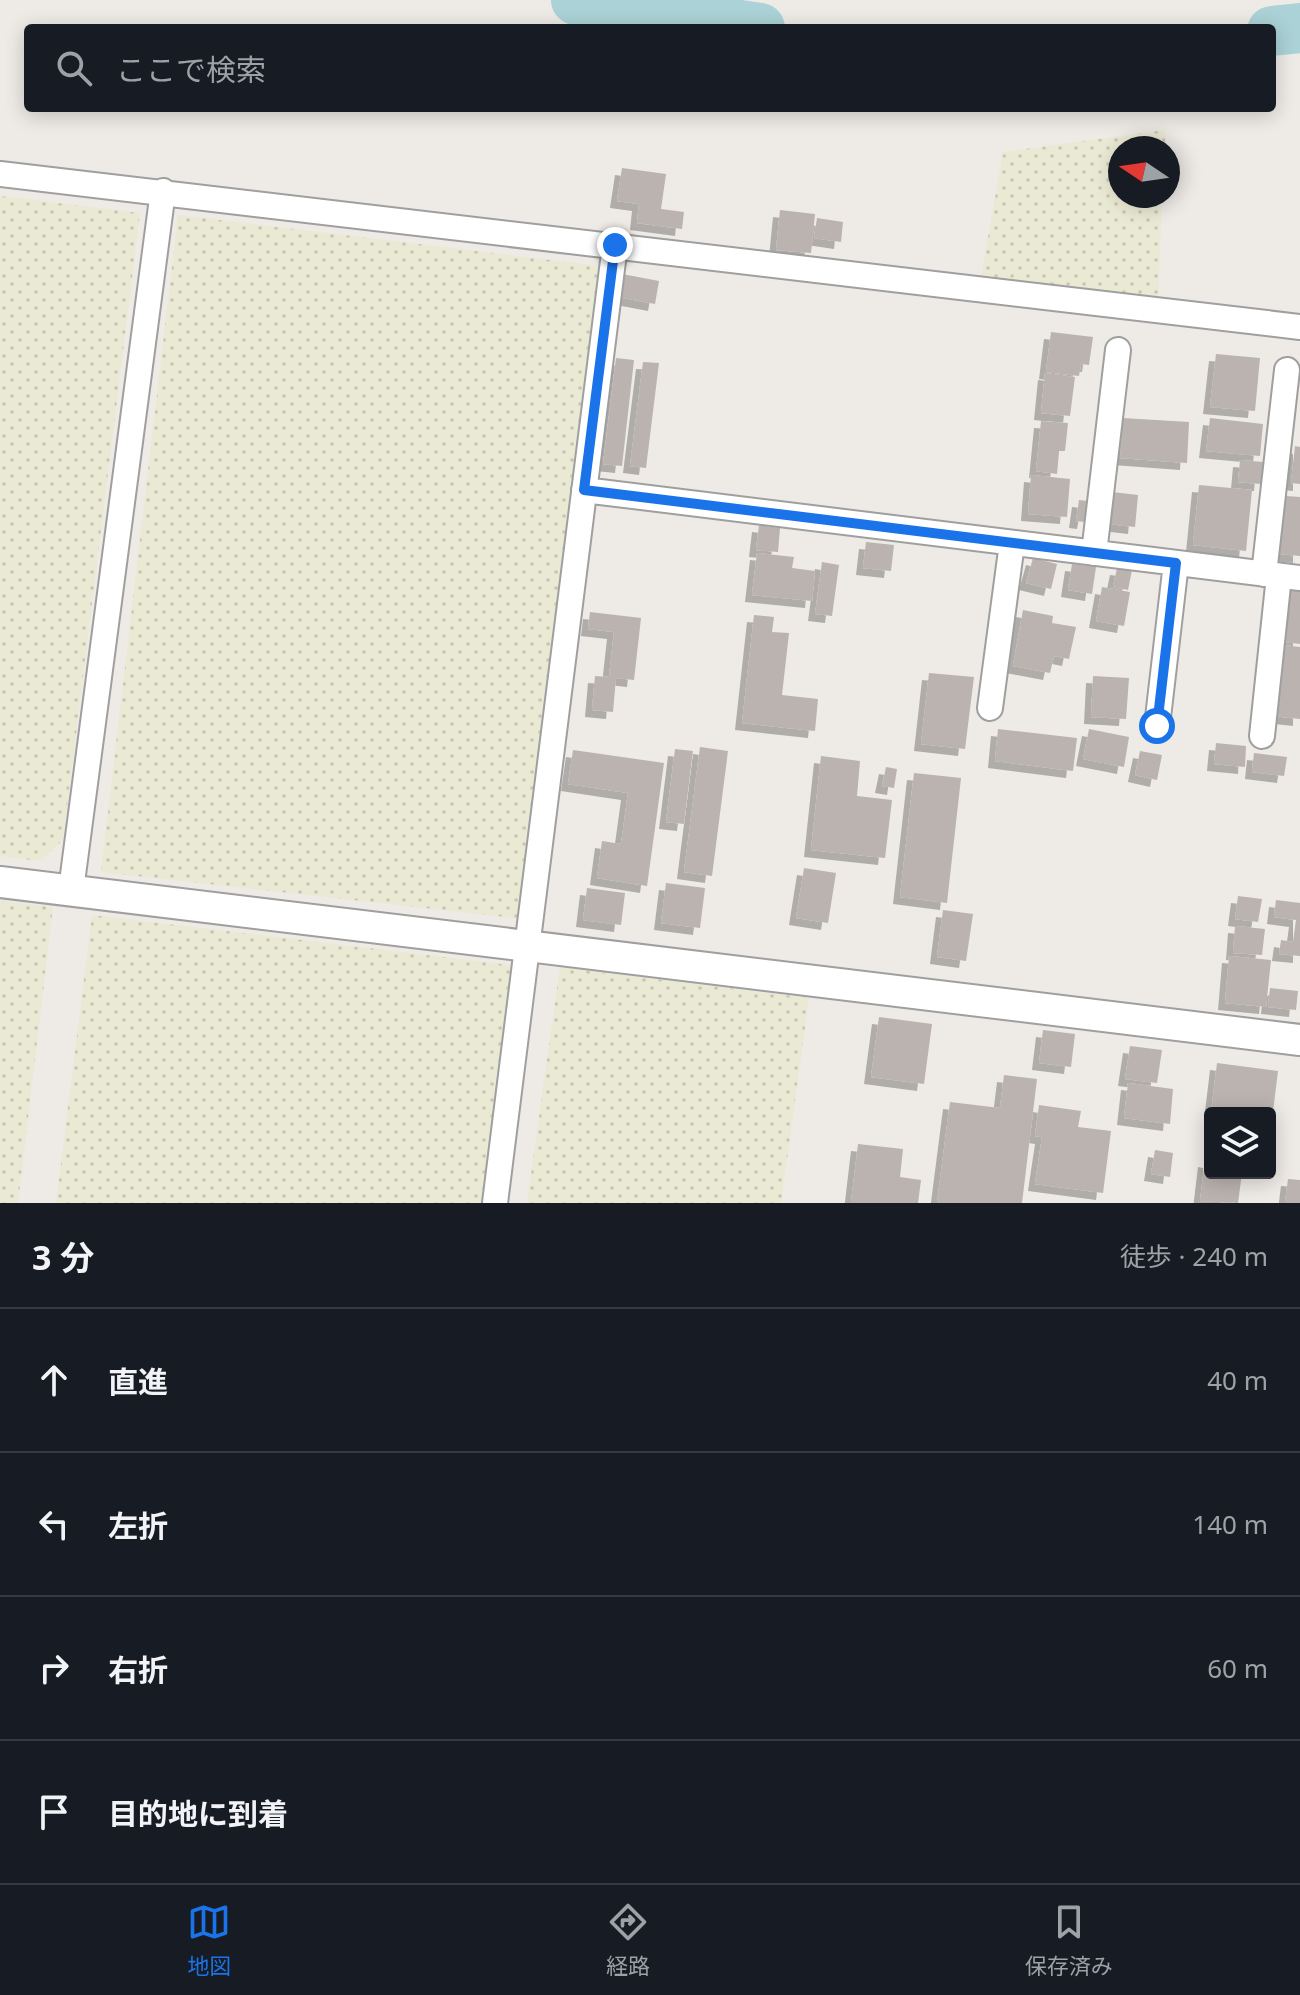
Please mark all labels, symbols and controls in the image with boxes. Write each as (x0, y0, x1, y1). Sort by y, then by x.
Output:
search box (24, 24, 1276, 112)
icon: search (52, 46, 96, 90)
text: ここで検索 (116, 49, 266, 90)
north arrow (1108, 136, 1180, 208)
route end (597, 227, 633, 263)
route start (1139, 708, 1175, 744)
map controls (1204, 1107, 1276, 1179)
button: layers (1204, 1107, 1276, 1179)
text: 3 分 (32, 1234, 94, 1280)
text: 徒歩 · 240 m (1120, 1238, 1268, 1274)
icon: ahead (32, 1358, 76, 1402)
text: 直進 (108, 1361, 168, 1402)
text: 40 m (1207, 1362, 1268, 1398)
icon: left (32, 1502, 76, 1546)
text: 左折 (108, 1505, 168, 1546)
text: 140 m (1192, 1506, 1268, 1542)
icon: right (32, 1646, 76, 1690)
text: 右折 (108, 1649, 168, 1690)
text: 60 m (1207, 1650, 1268, 1686)
icon: arrive (32, 1790, 76, 1834)
text: 目的地に到着 (108, 1793, 288, 1834)
tab: 地図 (187, 1900, 231, 1980)
tab: 経路 (606, 1900, 650, 1980)
tab: 保存済み (1025, 1900, 1113, 1980)

